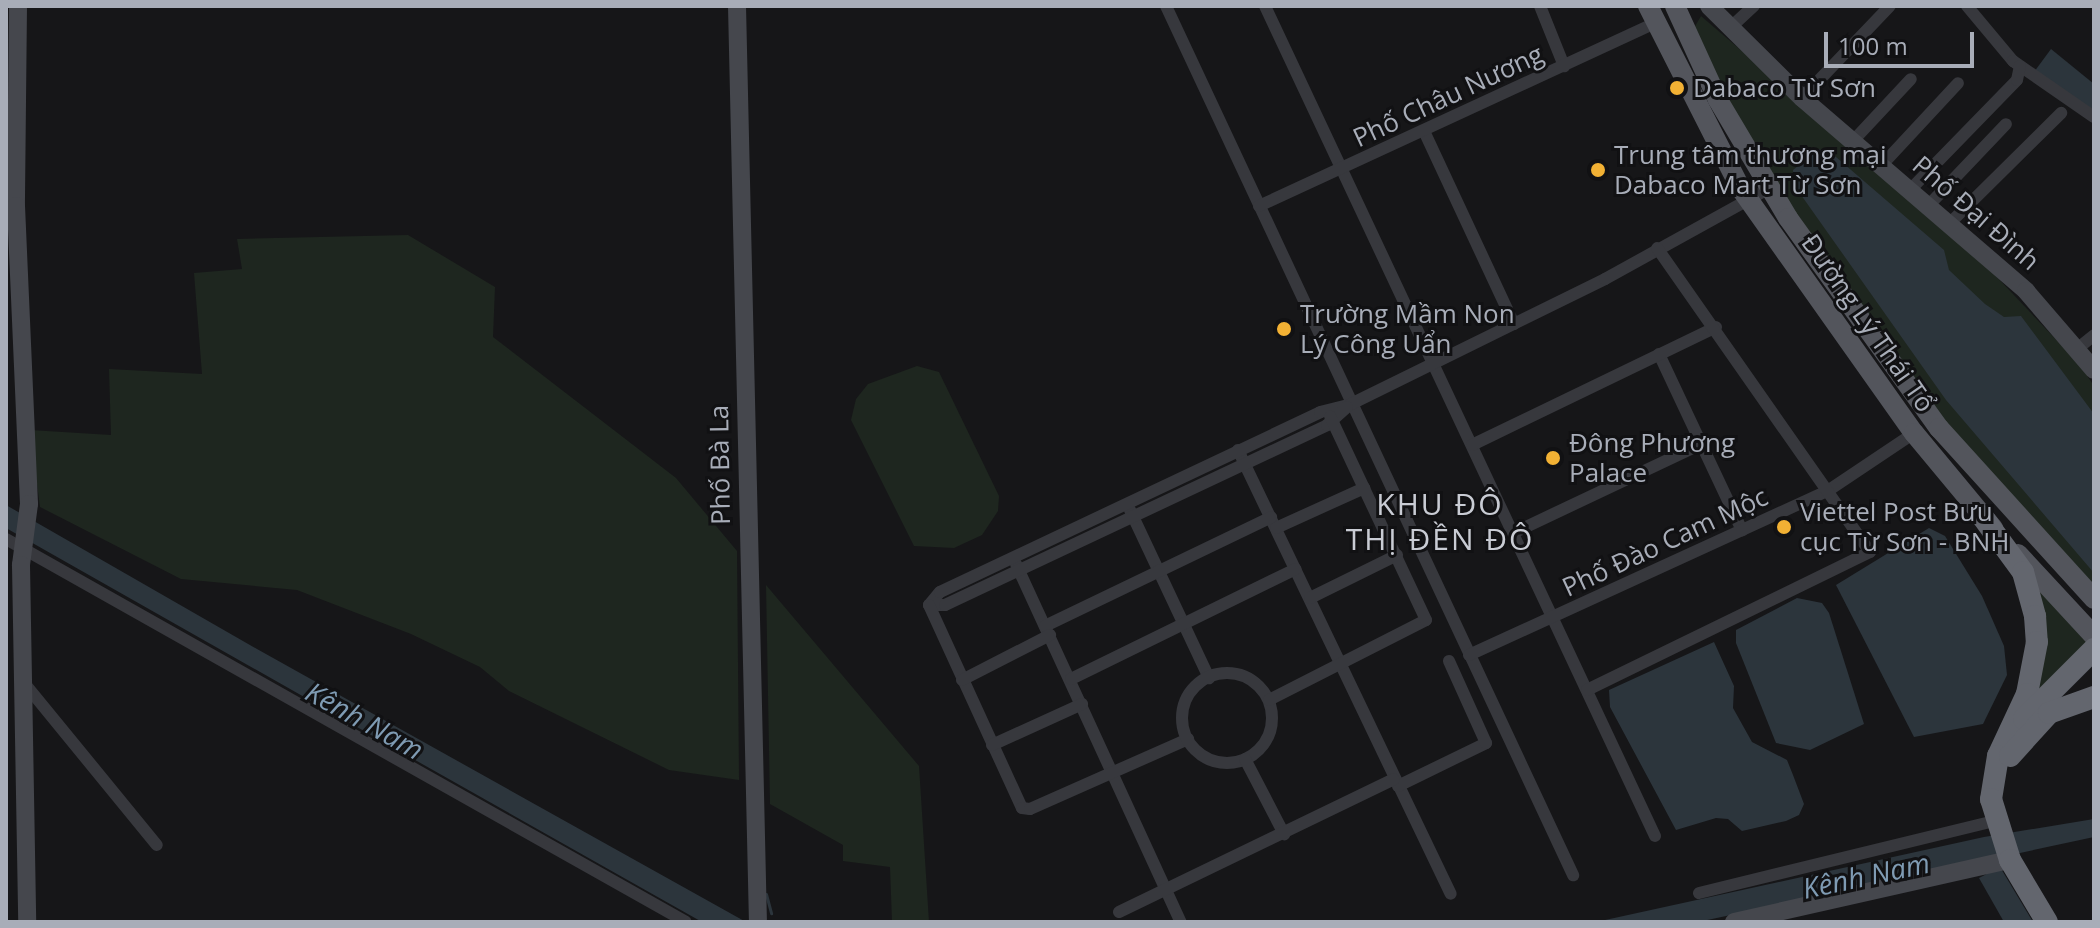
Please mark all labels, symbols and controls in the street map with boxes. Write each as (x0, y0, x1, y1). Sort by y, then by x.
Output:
scale bar (1828, 16, 1978, 66)
text: 100 m (1838, 29, 1908, 62)
street label: Phố Châu Nương (1348, 38, 1548, 154)
place label: Dabaco Từ Sơn (1693, 72, 1876, 104)
marker: Dabaco Từ Sơn (1668, 79, 1686, 97)
place label: Trung tâm thương mại Dabaco Mart Từ Sơn (1614, 139, 1886, 200)
street label: Phố Đại Đình (1906, 149, 2046, 277)
marker: Trung tâm thương mại Dabaco Mart Từ Sơn (1589, 161, 1607, 179)
street label: Đường Lý Thái Tổ (1795, 228, 1941, 418)
place label: Trường Mầm Non Lý Công Uẩn (1300, 298, 1515, 360)
marker: Trường Mầm Non Lý Công Uẩn (1275, 320, 1293, 338)
street label: Phố Bà La (703, 405, 737, 525)
place label: Đông Phương Palace (1569, 427, 1735, 488)
marker: Đông Phương Palace (1544, 449, 1562, 467)
street label: Phố Đào Cam Mộc (1557, 481, 1773, 603)
district label: KHU ĐÔ THỊ ĐỀN ĐÔ (1346, 486, 1534, 556)
place label: Viettel Post Bưu cục Từ Sơn - BNH (1800, 496, 2009, 558)
marker: Viettel Post Bưu cục Từ Sơn - BNH (1775, 518, 1793, 536)
water label: Kênh Nam (300, 674, 430, 766)
water label: Kênh Nam (1799, 845, 1933, 905)

